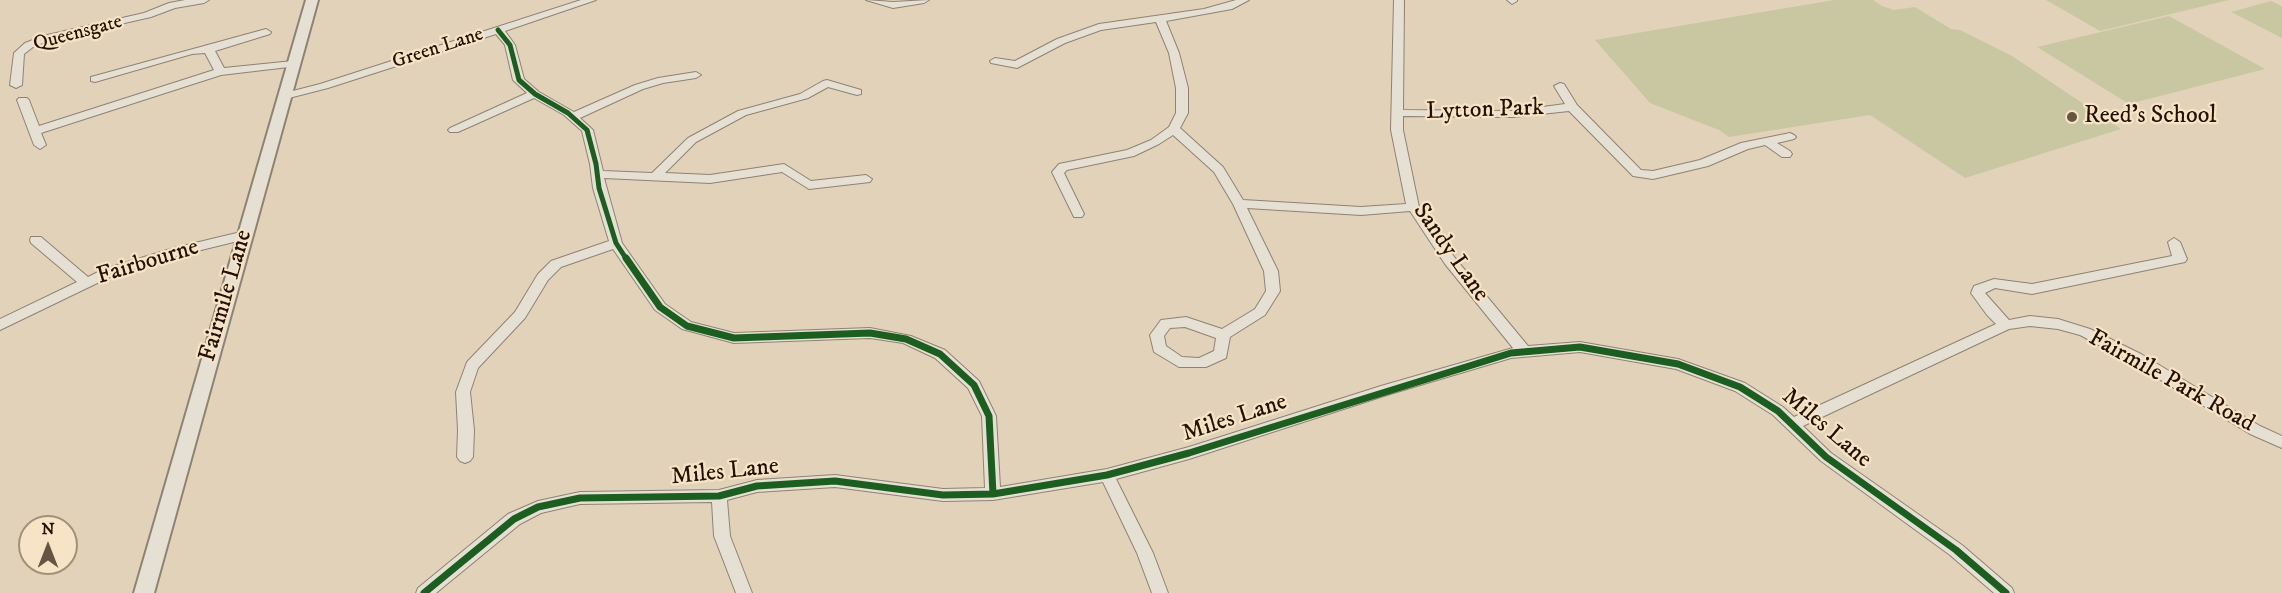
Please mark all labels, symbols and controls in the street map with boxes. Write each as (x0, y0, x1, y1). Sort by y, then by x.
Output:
street label: Queensgate (31, 11, 125, 57)
street label: Green Lane (389, 23, 487, 75)
street label: Lytton Park (1426, 95, 1544, 127)
place label: Reed's School (2084, 103, 2217, 131)
marker: Reed's School (2065, 110, 2079, 124)
street label: Sandy Lane (1406, 198, 1494, 308)
street label: Fairmile Lane (194, 227, 260, 365)
street label: Fairbourne (94, 234, 202, 292)
street label: Fairmile Park Road (2083, 324, 2259, 440)
street label: Miles Lane (1775, 383, 1877, 475)
street label: Miles Lane (1179, 389, 1291, 449)
street label: Miles Lane (670, 453, 780, 493)
north arrow (18, 515, 78, 575)
text: N (41, 519, 55, 539)

